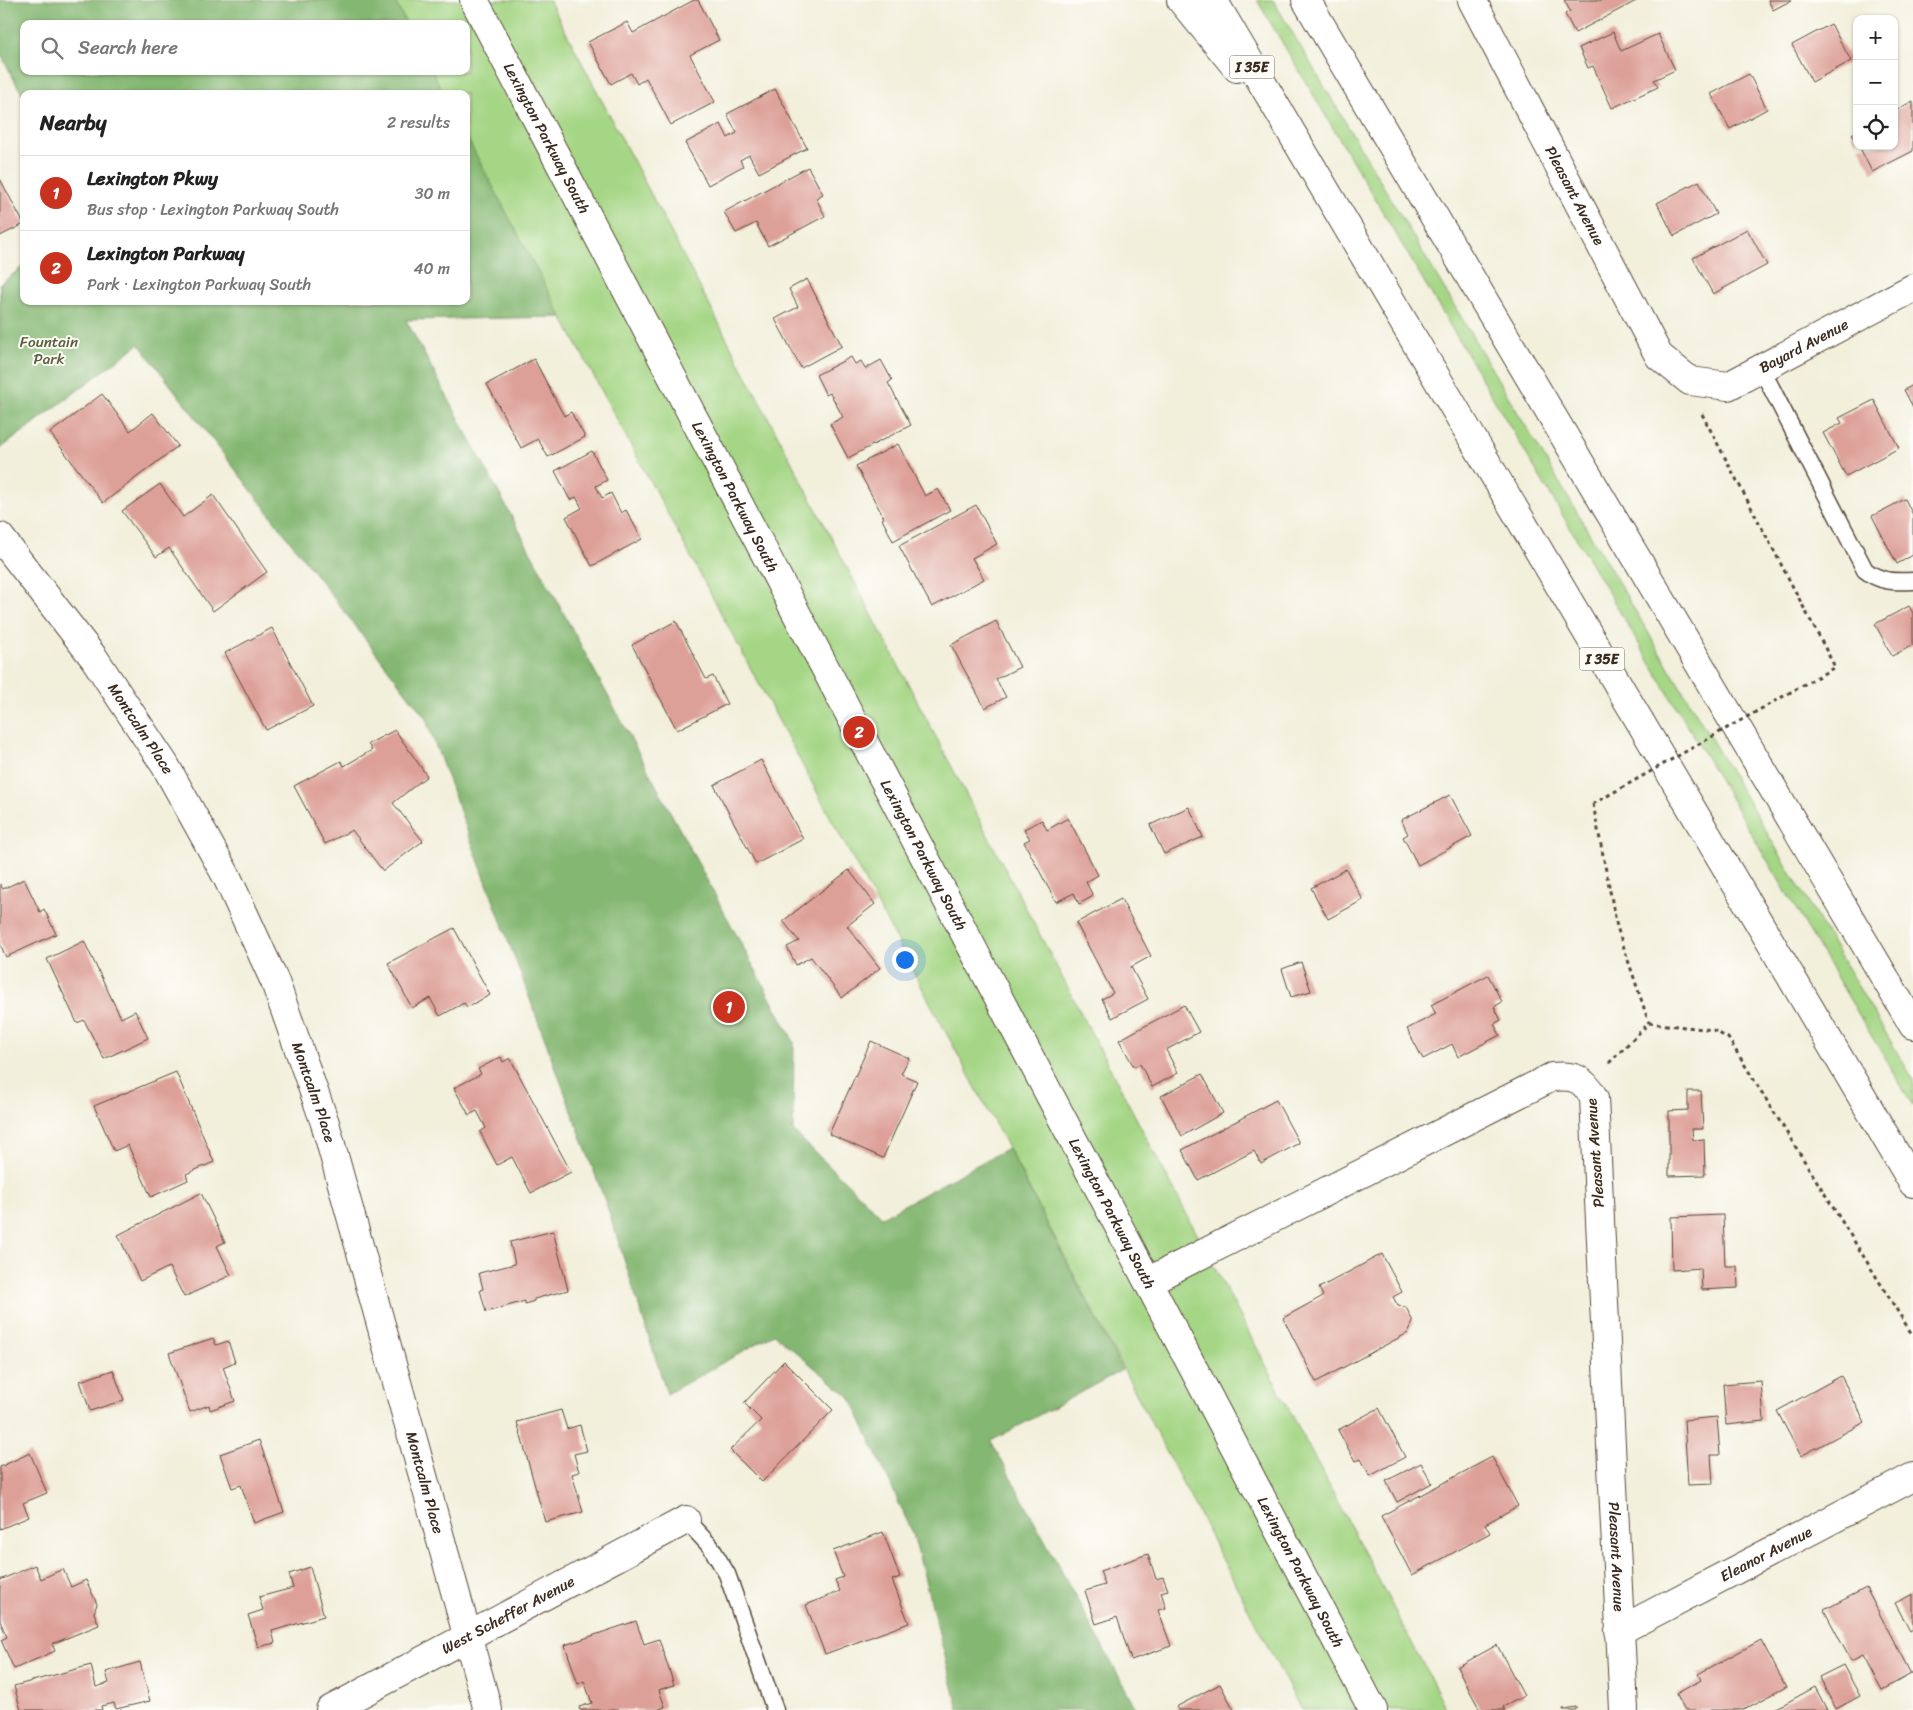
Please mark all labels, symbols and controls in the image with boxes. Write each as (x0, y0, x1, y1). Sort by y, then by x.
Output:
map controls (1853, 15, 1898, 150)
button: + (1853, 15, 1898, 60)
search box (20, 20, 470, 75)
text: Search here (78, 31, 178, 64)
icon: search (38, 34, 66, 62)
road number: I 35E (1230, 56, 1274, 78)
street label: Lexington Parkway South (496, 58, 597, 218)
button: − (1853, 60, 1898, 105)
text: Nearby (40, 104, 106, 142)
button: locate (1853, 105, 1898, 150)
text: 2 results (387, 108, 450, 137)
street label: Pleasant Avenue (1538, 141, 1612, 250)
text: Lexington Pkwy (87, 162, 218, 195)
text: 1 (53, 179, 59, 208)
text: 30 m (415, 179, 450, 208)
text: Bus stop · Lexington Parkway South (87, 195, 339, 224)
text: Lexington Parkway (87, 237, 245, 270)
text: 2 (51, 254, 61, 283)
text: 40 m (413, 254, 450, 283)
text: Park · Lexington Parkway South (87, 270, 311, 299)
street label: Bayard Avenue (1754, 311, 1853, 380)
park label: Fountain Park (20, 329, 78, 372)
street label: Lexington Parkway South (685, 416, 786, 577)
road number: I 35E (1580, 648, 1624, 671)
street label: Montcalm Place (101, 678, 181, 779)
pin: 2 (843, 713, 875, 751)
street label: Lexington Parkway South (873, 775, 974, 935)
your location (892, 947, 918, 973)
pin: 1 (713, 988, 745, 1026)
street label: Montcalm Place (284, 1038, 343, 1146)
street label: Pleasant Avenue (1578, 1097, 1612, 1209)
street label: Lexington Parkway South (1061, 1133, 1163, 1294)
street label: Montcalm Place (398, 1428, 452, 1537)
street label: Lexington Parkway South (1250, 1492, 1351, 1652)
street label: Pleasant Avenue (1601, 1501, 1632, 1612)
street label: Eleanor Avenue (1715, 1519, 1817, 1589)
street label: West Scheffer Avenue (437, 1568, 580, 1661)

